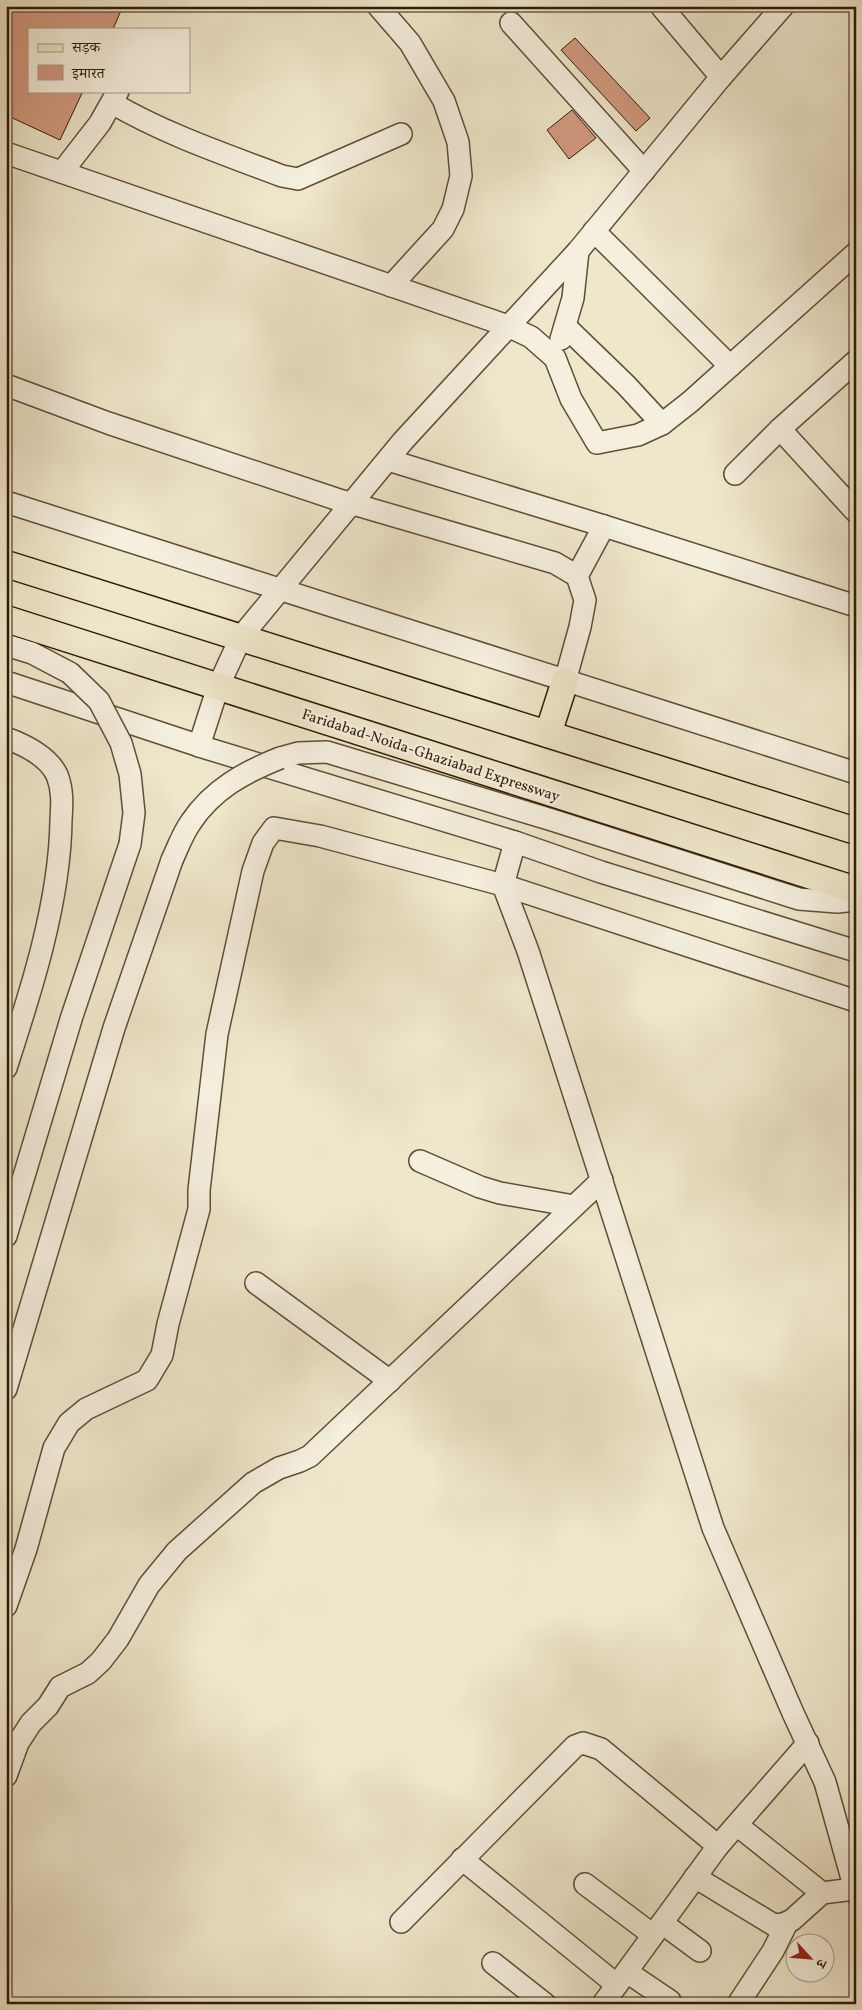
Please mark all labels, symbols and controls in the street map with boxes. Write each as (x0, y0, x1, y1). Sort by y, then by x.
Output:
legend (28, 28, 190, 92)
text: सड़क (71, 38, 101, 59)
text: इमारत (71, 64, 106, 85)
street label: Faridabad-Noida-Ghaziabad Expressway (299, 705, 562, 808)
north arrow (784, 1932, 834, 1982)
text: उ (810, 1955, 831, 1971)

